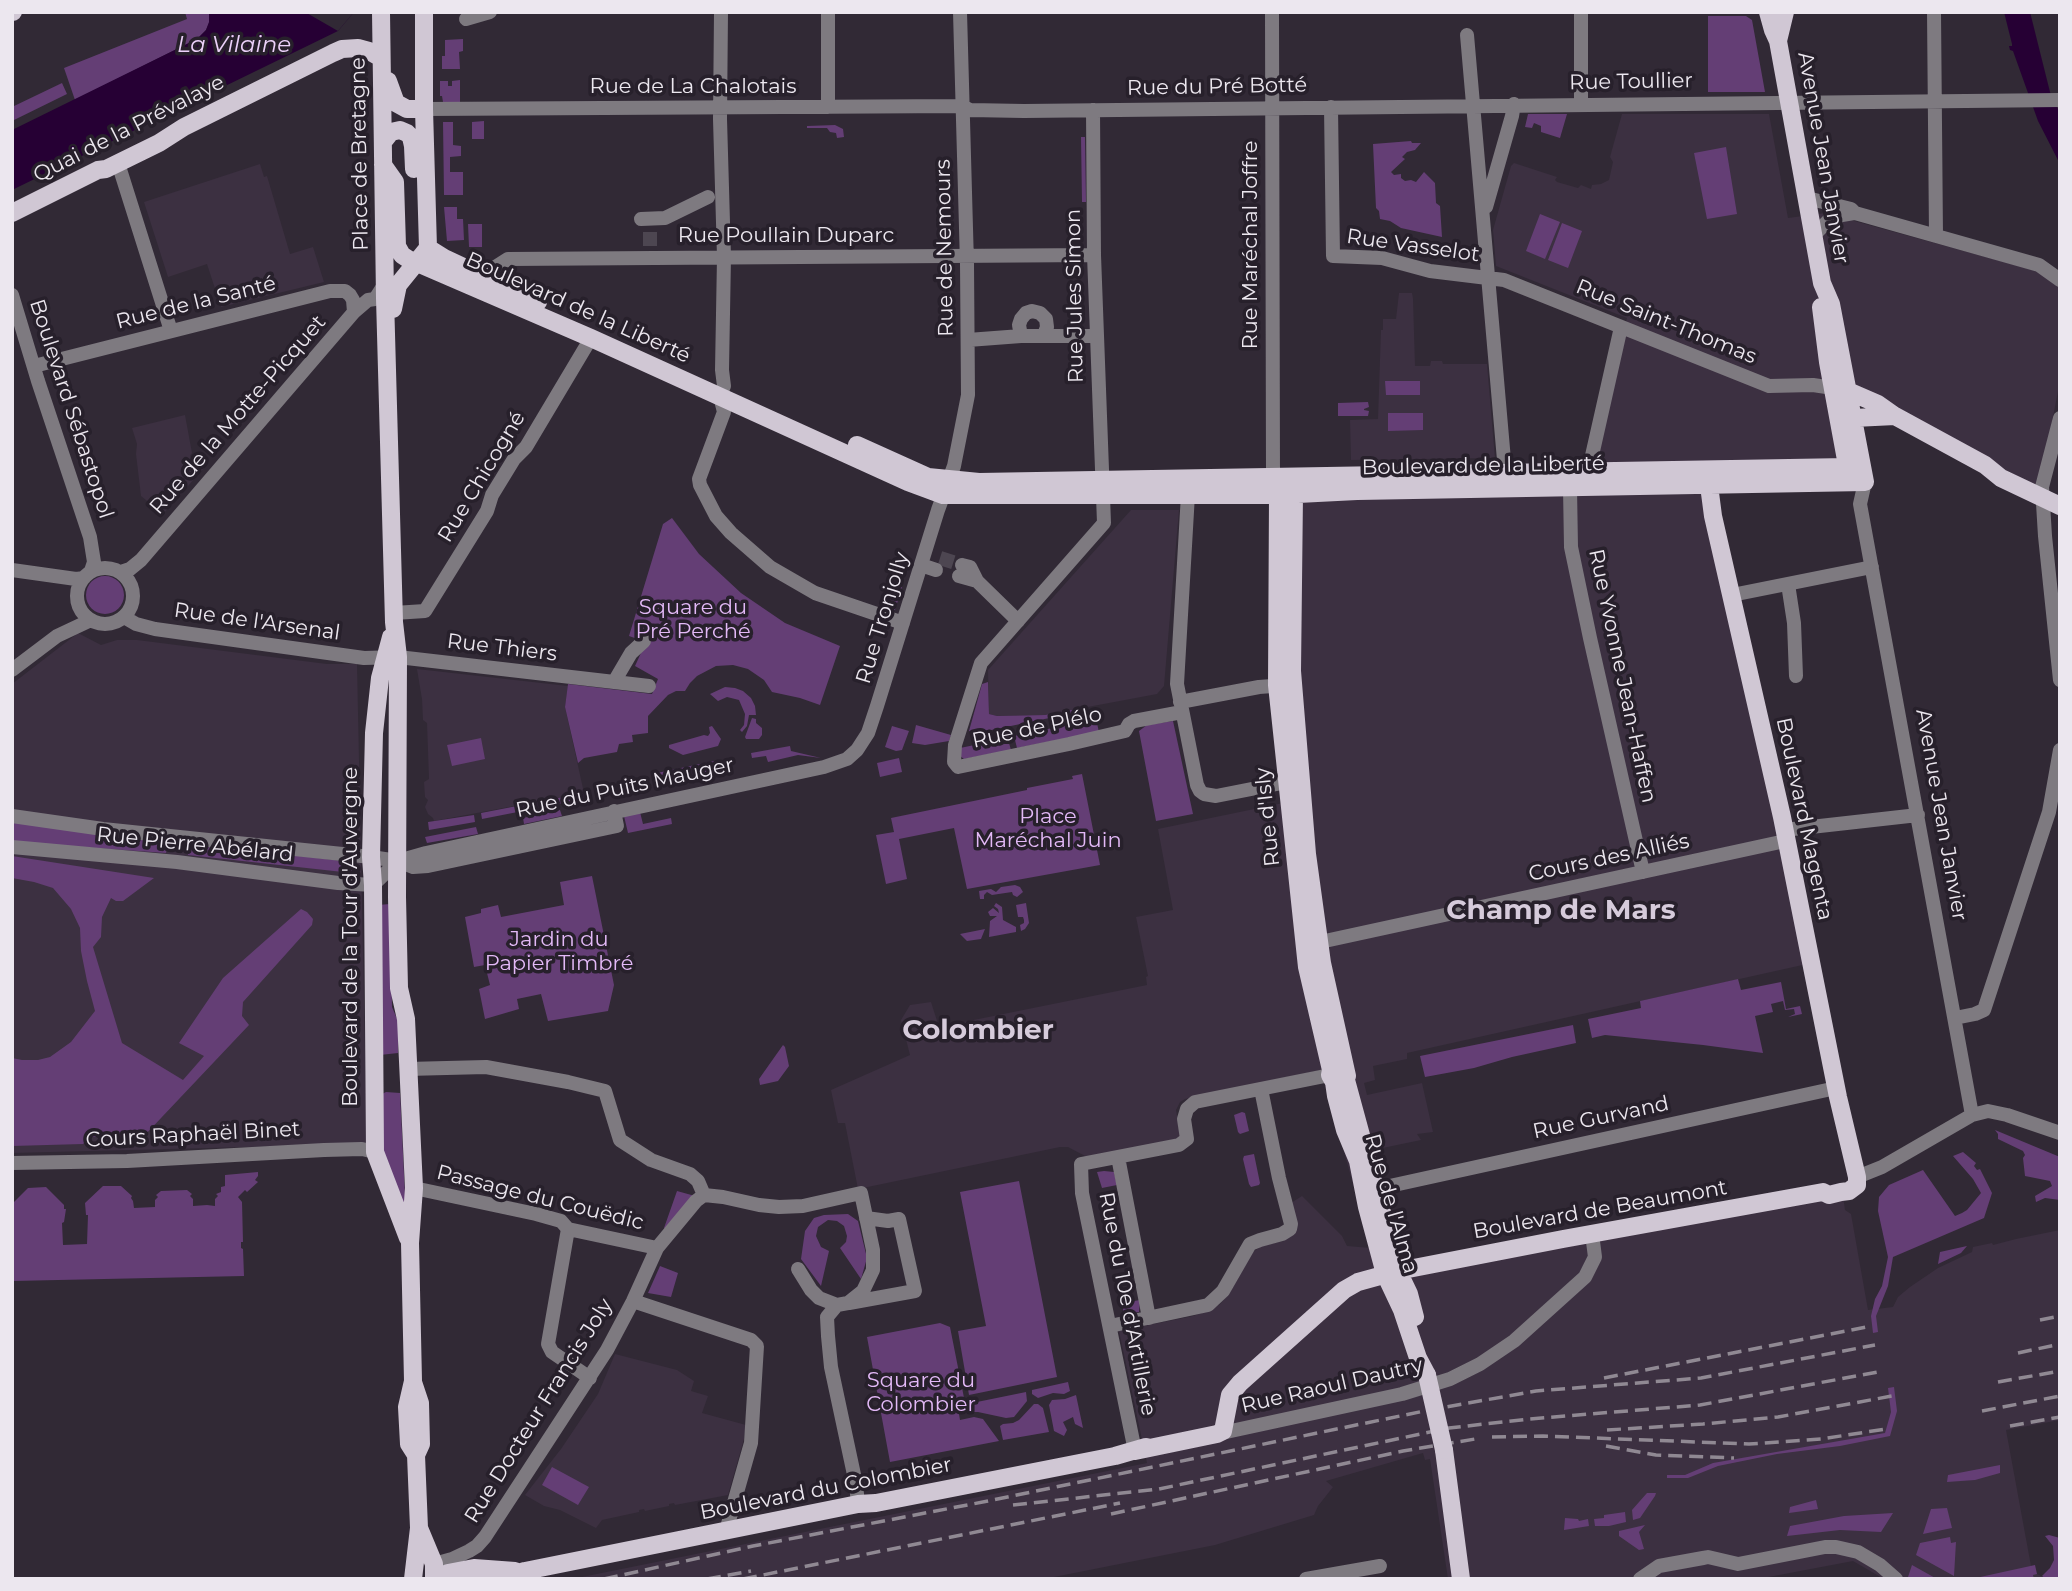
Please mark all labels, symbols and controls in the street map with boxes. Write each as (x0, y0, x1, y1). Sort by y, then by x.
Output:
water label: La Vilaine (177, 31, 291, 59)
street label: Avenue Jean Janvier (1792, 50, 1854, 266)
street label: Place de Bretagne (346, 57, 374, 251)
street label: Rue Toullier (1569, 68, 1693, 96)
street label: Quai de la Prévalaye (29, 70, 229, 188)
street label: Rue du Pré Botté (1127, 73, 1307, 101)
street label: Rue de La Chalotais (590, 74, 796, 100)
street label: Rue Maréchal Joffre (1238, 141, 1264, 349)
street label: Rue de Nemours (931, 159, 959, 337)
street label: Rue Jules Simon (1061, 209, 1089, 383)
street label: Rue Poullain Duparc (678, 223, 894, 249)
street label: Rue Vasselot (1345, 224, 1481, 268)
street label: Boulevard de la Liberté (462, 247, 694, 369)
street label: Rue de la Santé (114, 271, 278, 335)
street label: Rue Saint-Thomas (1572, 274, 1760, 370)
street label: Boulevard Sébastopol (24, 296, 118, 522)
street label: Rue de la Motte-Picquet (145, 310, 331, 520)
street label: Rue Chicogné (433, 407, 531, 547)
street label: Boulevard de la Liberté (1361, 451, 1605, 481)
street label: Rue Yvonne Jean-Haffen (1583, 547, 1661, 805)
street label: Rue Tronjolly (851, 549, 915, 687)
park label: Square du Pré Perché (635, 595, 751, 645)
street label: Rue de l'Arsenal (172, 598, 342, 646)
street label: Rue Thiers (446, 629, 558, 667)
street label: Rue de Plélo (970, 702, 1104, 754)
street label: Avenue Jean Janvier (1910, 707, 1972, 923)
street label: Boulevard Magenta (1770, 715, 1838, 923)
street label: Rue du Puits Mauger (514, 753, 736, 823)
street label: Rue d'Isly (1250, 766, 1286, 868)
street label: Boulevard de la Tour d'Auvergne (338, 767, 364, 1107)
park label: Place Maréchal Juin (974, 804, 1122, 854)
street label: Rue Pierre Abélard (95, 822, 295, 868)
street label: Cours des Alliés (1526, 829, 1692, 887)
district label: Champ de Mars (1446, 894, 1676, 928)
park label: Jardin du Papier Timbré (485, 927, 633, 977)
district label: Colombier (902, 1014, 1054, 1048)
street label: Rue Gurvand (1531, 1091, 1671, 1145)
street label: Cours Raphaël Binet (85, 1117, 301, 1153)
street label: Rue de l'Alma (1359, 1131, 1423, 1277)
street label: Passage du Couëdic (434, 1160, 646, 1236)
street label: Boulevard de Beaumont (1471, 1175, 1729, 1245)
street label: Rue du 10e d'Artillerie (1093, 1190, 1161, 1418)
street label: Rue Docteur Francis Joly (459, 1294, 619, 1528)
street label: Rue Raoul Dautry (1239, 1353, 1425, 1419)
park label: Square du Colombier (866, 1368, 976, 1418)
street label: Boulevard du Colombier (698, 1452, 954, 1526)

